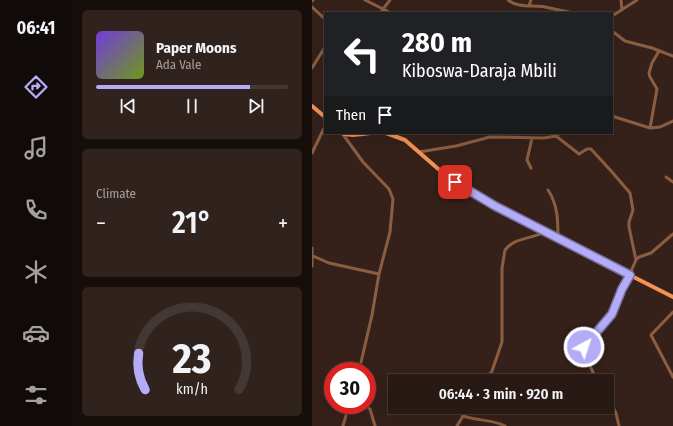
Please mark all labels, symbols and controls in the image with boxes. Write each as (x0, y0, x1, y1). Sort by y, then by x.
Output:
text: 06:41 (17, 17, 55, 39)
text: 280 m (402, 26, 472, 59)
icon: left (336, 28, 388, 80)
text: Paper Moons (156, 39, 237, 57)
text: Ada Vale (156, 57, 201, 72)
text: Kiboswa-Daraja Mbili (402, 60, 557, 82)
icon: directions (22, 73, 50, 101)
icon: previous (117, 95, 139, 117)
icon: pause (181, 95, 203, 117)
icon: next (245, 95, 267, 117)
icon: arrive (374, 104, 396, 126)
text: Then (336, 106, 366, 124)
icon: music (22, 134, 50, 162)
pin (438, 165, 472, 199)
icon: arrive (444, 171, 466, 193)
text: Climate (96, 186, 136, 201)
icon: phone (22, 196, 50, 224)
text: 21° (172, 205, 212, 241)
text: − (96, 210, 106, 237)
text: + (278, 210, 288, 237)
icon: climate (22, 258, 50, 286)
icon: car (22, 319, 50, 347)
position arrow (563, 326, 605, 368)
text: 23 (172, 333, 211, 383)
speed limit sign: 30 (324, 362, 376, 414)
text: km/h (176, 380, 208, 397)
icon: filters (22, 381, 50, 409)
text: 06:44 · 3 min · 920 m (439, 385, 563, 403)

